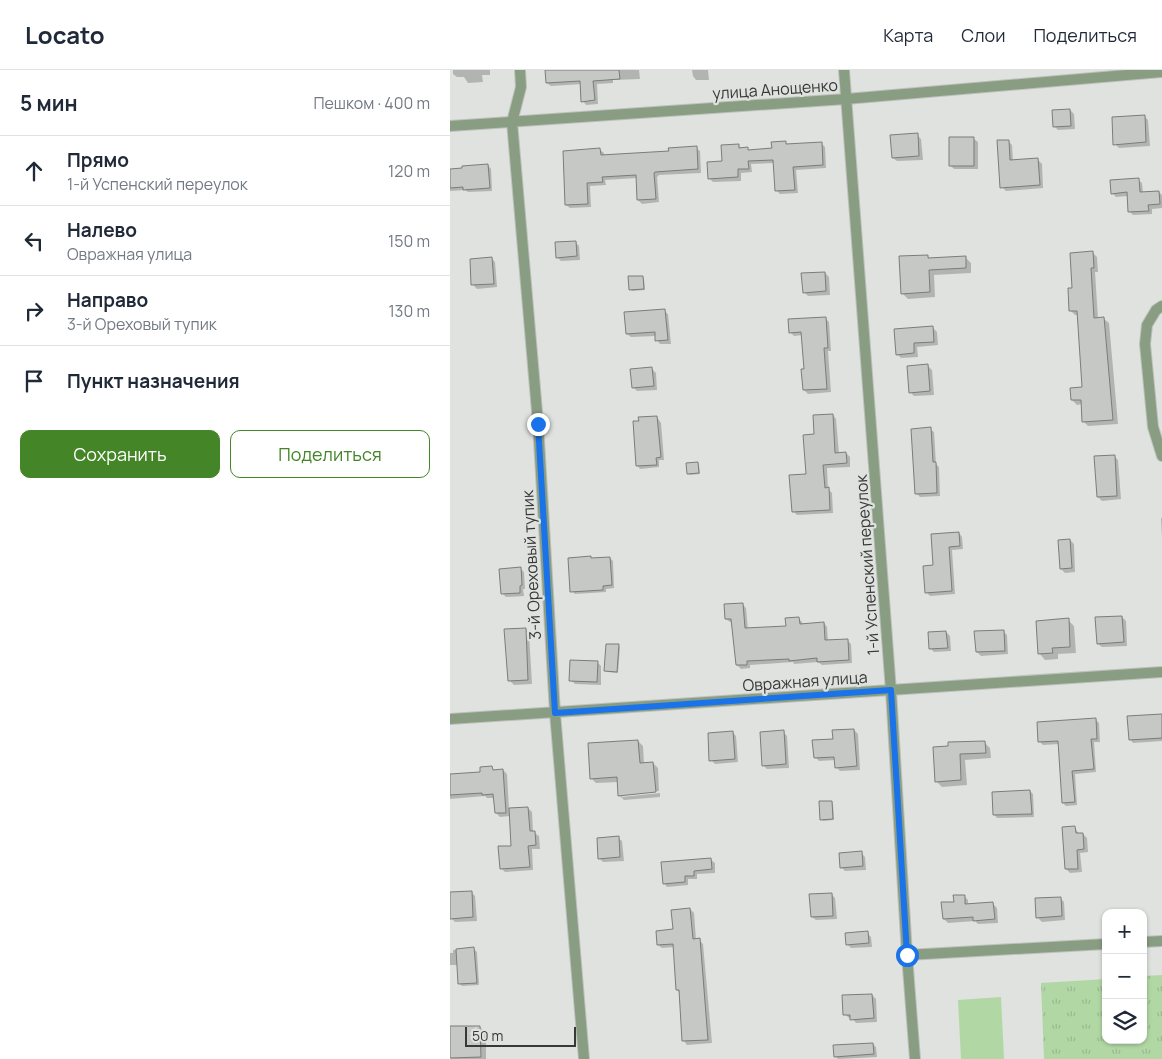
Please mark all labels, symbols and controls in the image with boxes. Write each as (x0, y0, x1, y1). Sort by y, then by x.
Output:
text: Locato (25, 18, 105, 51)
text: Карта (883, 23, 933, 47)
text: Слои (961, 23, 1005, 47)
text: Поделиться (1033, 23, 1137, 47)
street label: улица Анощенко (711, 74, 839, 104)
text: 5 мин (20, 89, 78, 117)
text: Пешком · 400 m (313, 92, 430, 114)
text: Прямо (67, 147, 129, 173)
icon: ahead (20, 157, 48, 185)
text: 120 m (388, 160, 430, 182)
text: 1-й Успенский переулок (67, 173, 248, 195)
text: Налево (67, 217, 137, 243)
icon: left (20, 227, 48, 255)
text: 150 m (388, 230, 430, 252)
text: Овражная улица (67, 243, 192, 265)
text: Направо (67, 287, 148, 313)
icon: right (20, 297, 48, 325)
text: 130 m (388, 300, 430, 322)
text: 3-й Ореховый тупик (67, 313, 217, 335)
icon: arrive (20, 367, 48, 395)
text: Пункт назначения (67, 368, 240, 394)
route end (527, 413, 550, 436)
button: Сохранить (20, 430, 220, 478)
button: Поделиться (230, 430, 430, 478)
street label: 1-й Успенский переулок (850, 473, 884, 656)
street label: 3-й Ореховый тупик (516, 489, 546, 640)
street label: Овражная улица (742, 666, 868, 696)
map controls (1102, 909, 1147, 1044)
button: + (1102, 909, 1147, 954)
route start (896, 944, 919, 967)
button: − (1102, 954, 1147, 999)
button: layers (1102, 999, 1147, 1044)
scale bar (465, 1024, 576, 1047)
text: 50 m (472, 1026, 503, 1045)

